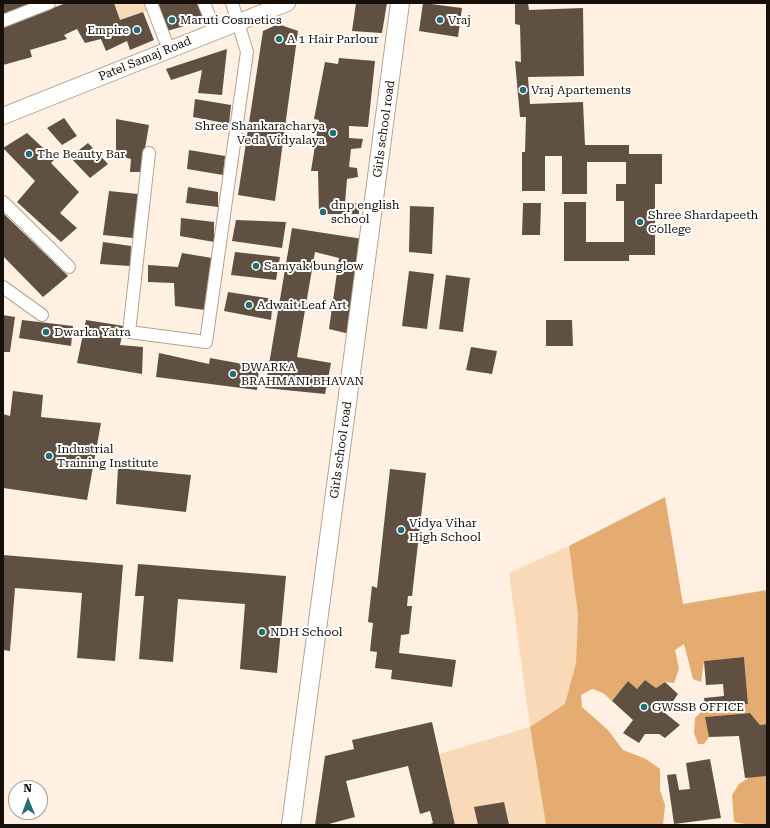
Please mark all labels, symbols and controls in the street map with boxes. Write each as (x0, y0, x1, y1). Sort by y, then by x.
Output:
place label: Maruti Cosmetics (180, 13, 282, 27)
place label: Vraj (448, 13, 471, 27)
marker: Maruti Cosmetics (167, 15, 177, 25)
marker: Vraj (435, 15, 445, 25)
place label: Empire (87, 23, 129, 37)
marker: Empire (132, 25, 142, 35)
place label: A 1 Hair Parlour (287, 32, 379, 46)
street label: Patel Samaj Road (96, 34, 194, 84)
marker: A 1 Hair Parlour (274, 34, 284, 44)
street label: Girls school road (370, 79, 398, 179)
place label: Vraj Apartements (531, 83, 631, 97)
marker: Vraj Apartements (518, 85, 528, 95)
place label: Shree Shankaracharya Veda Vidyalaya (195, 119, 325, 147)
marker: Shree Shankaracharya Veda Vidyalaya (328, 128, 338, 138)
place label: The Beauty Bar (37, 147, 125, 161)
marker: The Beauty Bar (24, 149, 34, 159)
place label: dnp english school (331, 198, 400, 226)
marker: dnp english school (318, 207, 328, 217)
place label: Shree Shardapeeth College (648, 208, 758, 236)
marker: Shree Shardapeeth College (635, 217, 645, 227)
place label: Samyak bunglow (264, 259, 363, 273)
marker: Samyak bunglow (251, 261, 261, 271)
place label: Adwait Leaf Art (257, 298, 347, 312)
marker: Adwait Leaf Art (244, 300, 254, 310)
place label: Dwarka Yatra (54, 325, 131, 339)
marker: Dwarka Yatra (41, 327, 51, 337)
place label: DWARKA BRAHMANI BHAVAN (241, 360, 364, 388)
marker: DWARKA BRAHMANI BHAVAN (228, 369, 238, 379)
street label: Girls school road (327, 400, 355, 500)
place label: Industrial Training Institute (57, 442, 158, 470)
marker: Industrial Training Institute (44, 451, 54, 461)
place label: Vidya Vihar High School (409, 516, 481, 544)
marker: Vidya Vihar High School (396, 525, 406, 535)
place label: NDH School (270, 625, 342, 639)
marker: NDH School (257, 627, 267, 637)
place label: GWSSB OFFICE (652, 700, 744, 714)
marker: GWSSB OFFICE (639, 702, 649, 712)
north arrow (8, 780, 48, 820)
text: N (23, 782, 32, 795)

